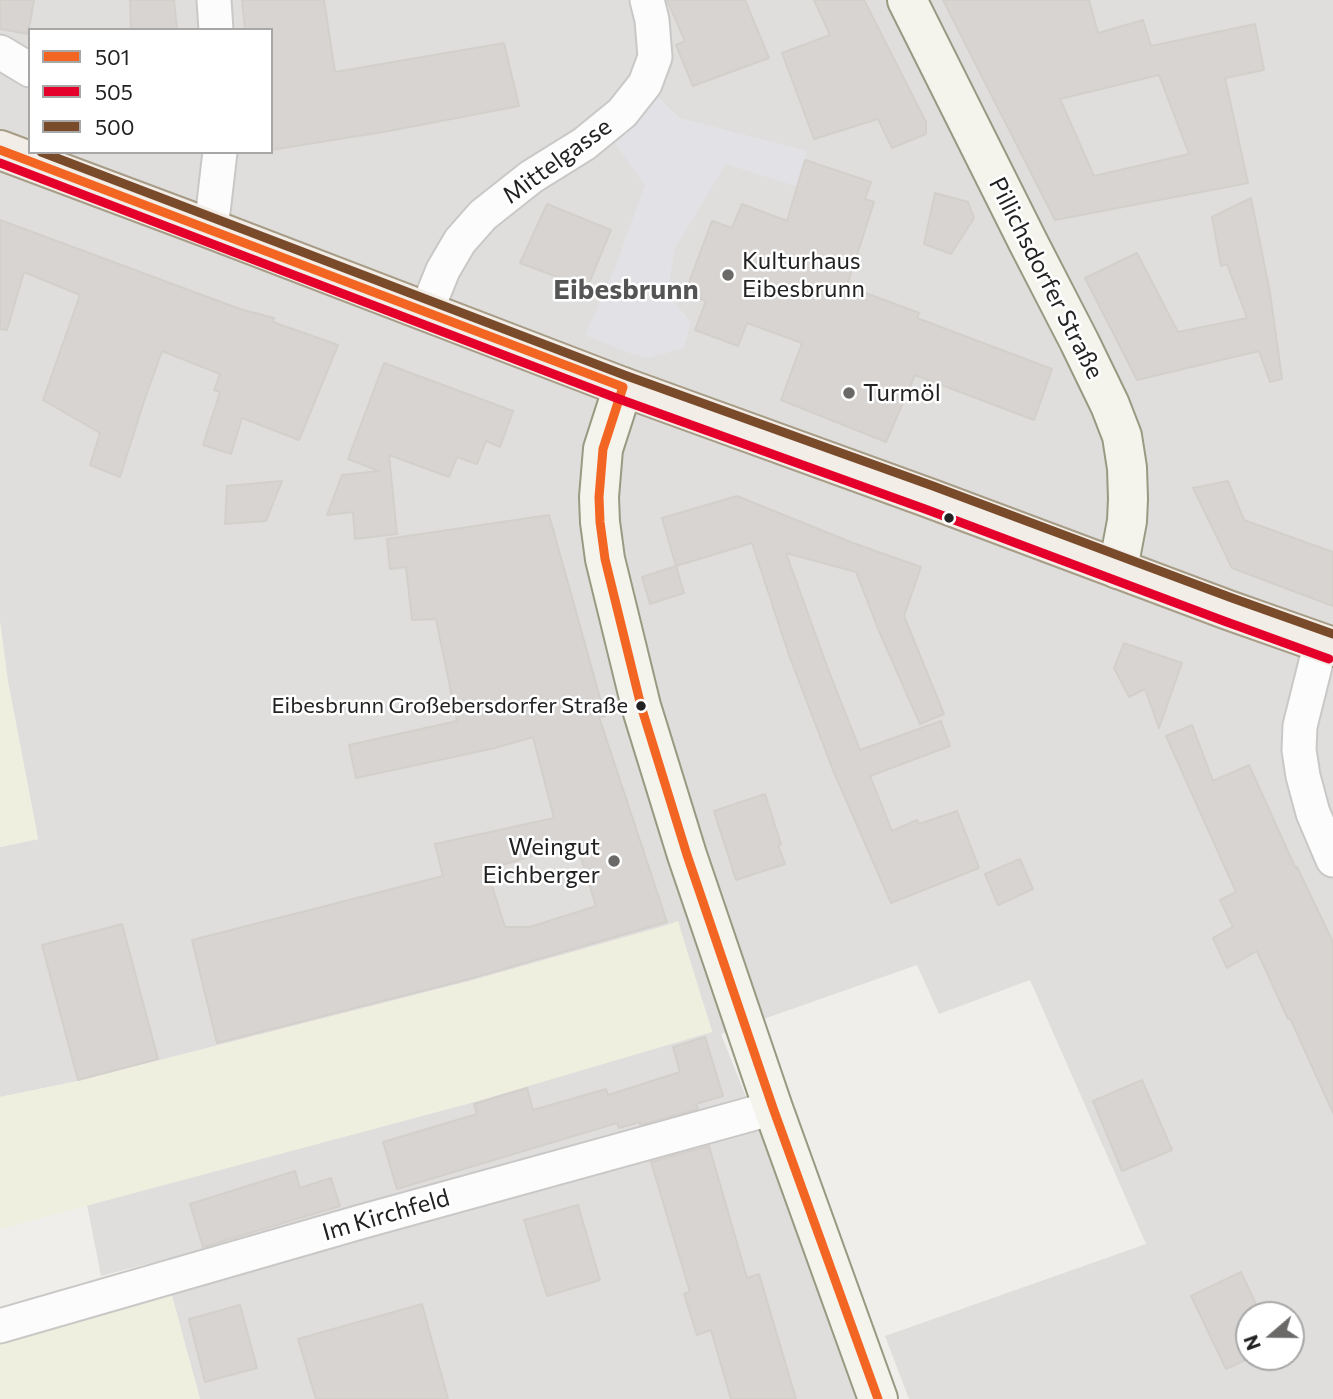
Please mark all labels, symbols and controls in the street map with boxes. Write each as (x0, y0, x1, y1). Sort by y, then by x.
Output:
legend (28, 28, 273, 154)
text: 501 (95, 44, 130, 69)
text: 505 (95, 79, 133, 104)
street label: Mittelgasse (497, 112, 617, 210)
text: 500 (95, 114, 134, 139)
street label: Pillichsdorfer Straße (983, 172, 1109, 384)
place label: Kulturhaus Eibesbrunn (742, 247, 865, 303)
marker: Kulturhaus Eibesbrunn (720, 267, 736, 283)
district label: Eibesbrunn (553, 273, 699, 307)
place label: Turmöl (863, 379, 941, 407)
marker: Turmöl (841, 385, 857, 401)
unlabelled marker (942, 511, 956, 525)
place label: Eibesbrunn Großebersdorfer Straße (272, 693, 628, 719)
marker: Eibesbrunn Großebersdorfer Straße (634, 699, 648, 713)
place label: Weingut Eichberger (483, 833, 600, 889)
marker: Weingut Eichberger (606, 853, 622, 869)
street label: Im Kirchfeld (319, 1183, 453, 1247)
north arrow (1235, 1301, 1305, 1371)
text: N (1238, 1332, 1265, 1353)

